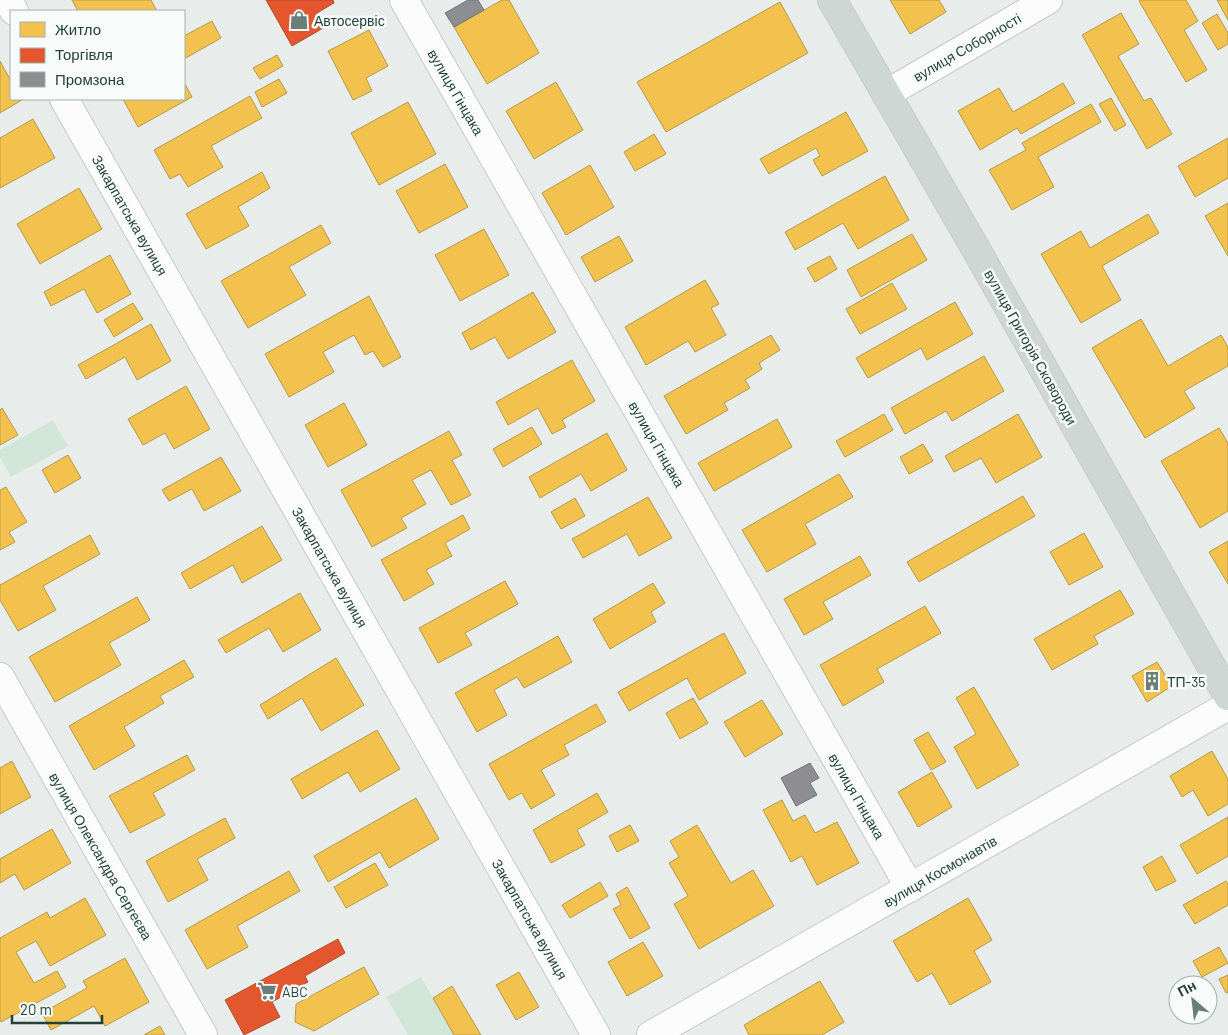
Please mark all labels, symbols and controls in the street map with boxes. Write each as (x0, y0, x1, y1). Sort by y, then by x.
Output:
shop icon: Автосервіс (288, 9, 310, 31)
street label: вулиця Соборності (910, 9, 1024, 85)
legend (10, 10, 185, 100)
place label: Автосервіс (314, 12, 385, 29)
text: Житло (55, 20, 101, 38)
text: Торгівля (55, 45, 113, 63)
street label: вулиця Гінцака (424, 46, 488, 138)
text: Промзона (55, 70, 125, 88)
street label: Закарпатська вулиця (89, 152, 171, 278)
street label: вулиця Григорія Сковороди (981, 266, 1081, 428)
street label: вулиця Гінцака (625, 398, 689, 490)
street label: Закарпатська вулиця (289, 504, 371, 630)
building icon: ТП-35 (1141, 670, 1163, 692)
place label: ТП-35 (1167, 673, 1206, 690)
street label: вулиця Гінцака (825, 750, 889, 842)
street label: вулиця Олександра Сергеєва (46, 769, 156, 943)
street label: вулиця Космонавтів (880, 832, 1000, 910)
street label: Закарпатська вулиця (489, 856, 571, 982)
north arrow (1168, 975, 1218, 1025)
text: Пн (1174, 976, 1199, 1000)
supermarket icon: ABC (256, 980, 278, 1002)
place label: ABC (282, 983, 308, 1000)
scale bar (12, 992, 102, 1024)
text: 20 m (20, 1000, 52, 1018)

